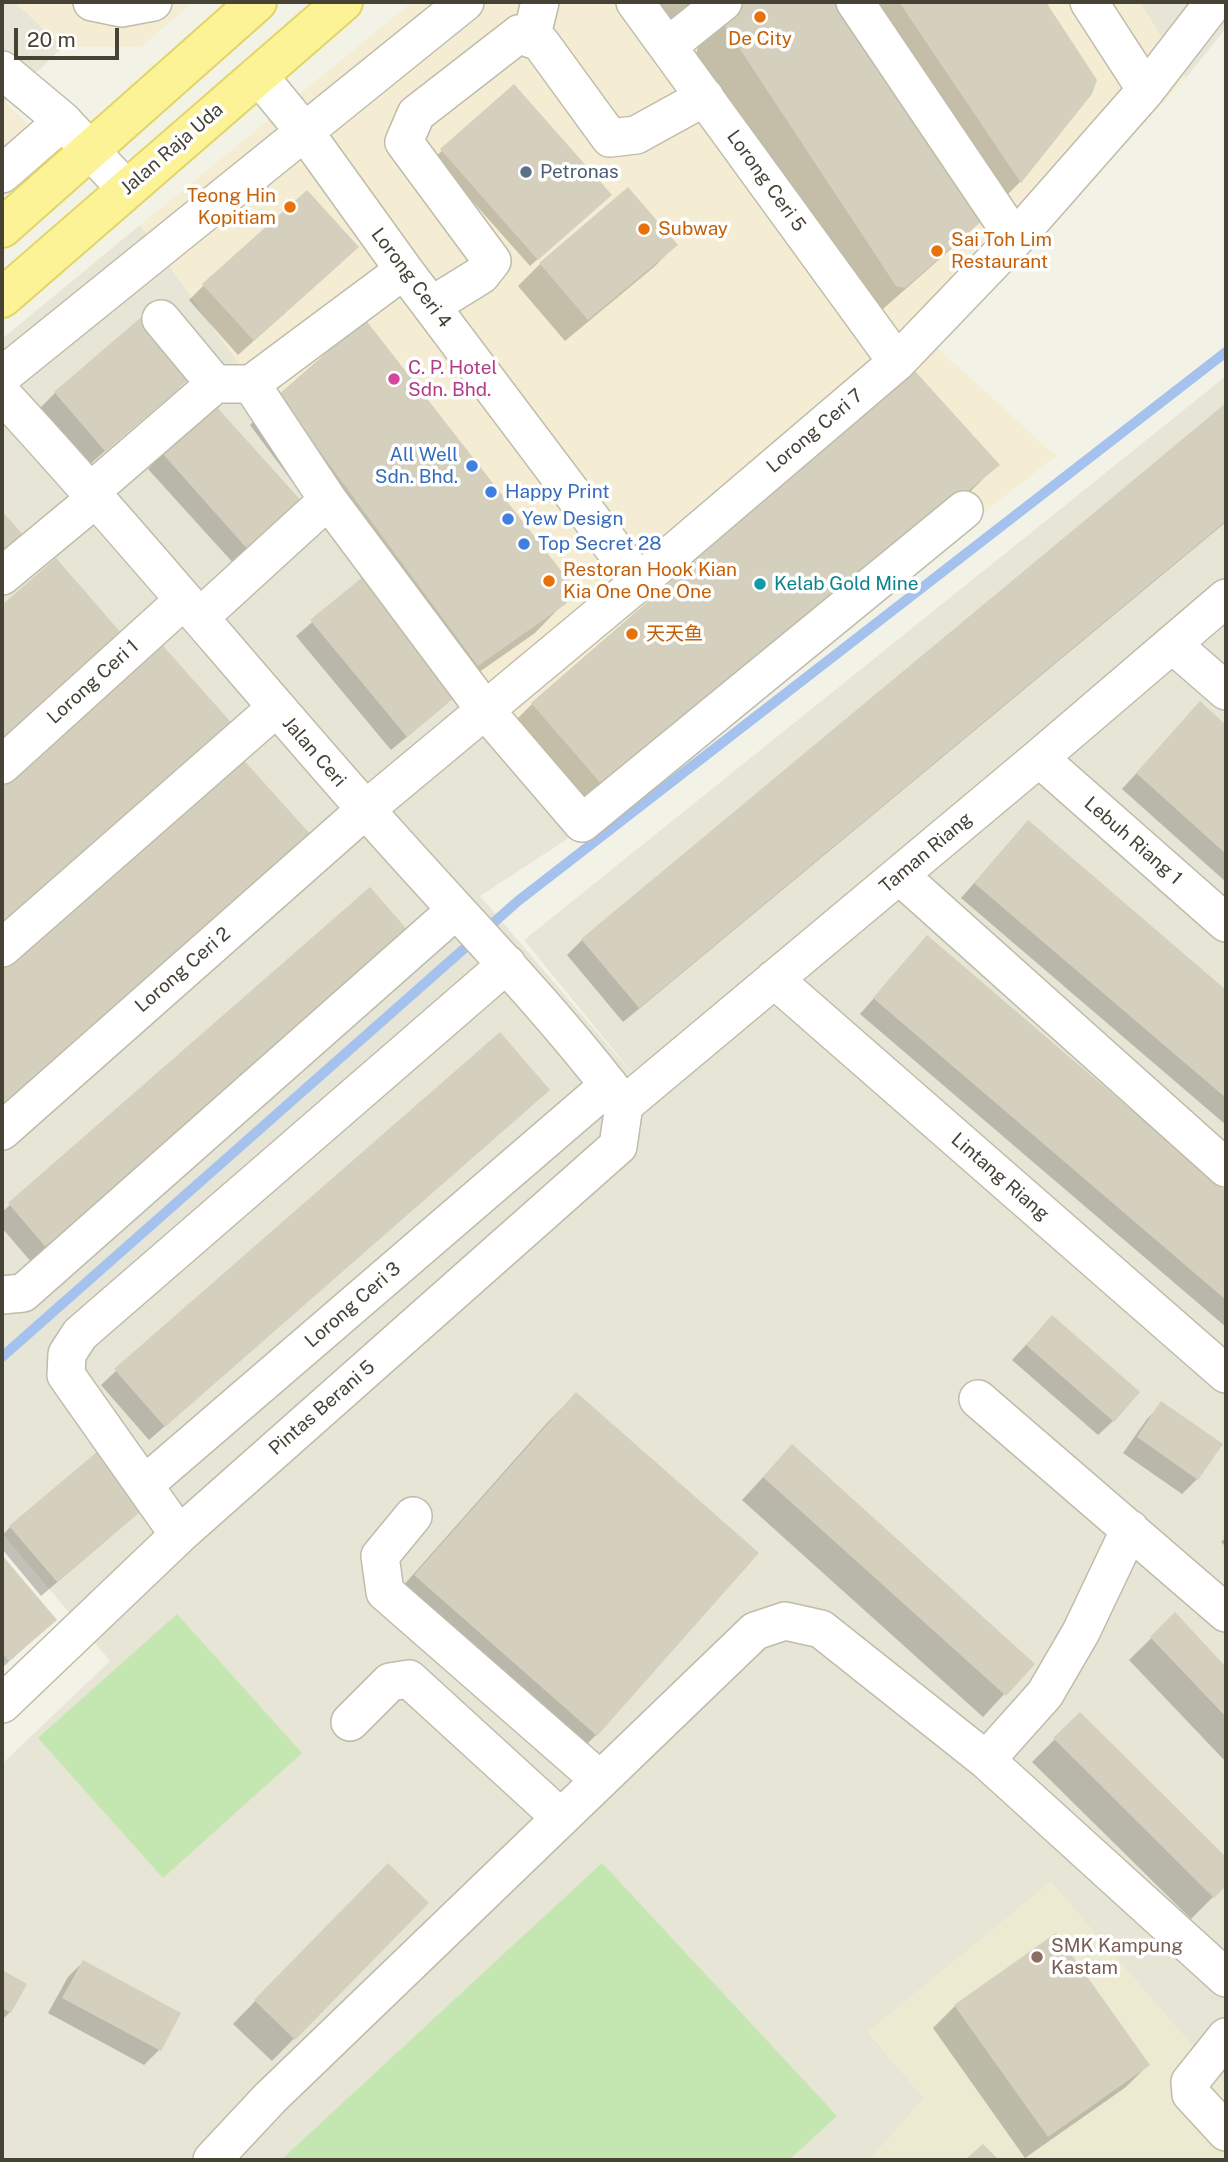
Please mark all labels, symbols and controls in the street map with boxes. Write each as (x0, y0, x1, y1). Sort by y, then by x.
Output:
marker: De City (752, 9, 768, 25)
scale bar (18, 14, 122, 58)
text: 20 m (27, 27, 76, 52)
place label: De City (728, 28, 792, 50)
street label: Jalan Raja Uda (116, 98, 228, 200)
street label: Lorong Ceri 5 (722, 126, 810, 236)
place label: Petronas (540, 161, 619, 183)
marker: Petronas (518, 164, 534, 180)
place label: Teong Hin Kopitiam (187, 185, 276, 229)
marker: Teong Hin Kopitiam (282, 199, 298, 215)
place label: Subway (658, 218, 728, 240)
marker: Subway (636, 221, 652, 237)
street label: Lorong Ceri 4 (366, 224, 456, 332)
place label: Sai Toh Lim Restaurant (951, 229, 1052, 273)
marker: Sai Toh Lim Restaurant (929, 243, 945, 259)
place label: C. P. Hotel Sdn. Bhd. (408, 357, 497, 401)
marker: C. P. Hotel Sdn. Bhd. (386, 371, 402, 387)
street label: Lorong Ceri 7 (762, 384, 868, 478)
place label: All Well Sdn. Bhd. (375, 444, 458, 488)
marker: All Well Sdn. Bhd. (464, 458, 480, 474)
place label: Happy Print (505, 481, 610, 503)
marker: Happy Print (483, 484, 499, 500)
place label: Yew Design (522, 508, 623, 530)
marker: Yew Design (500, 511, 516, 527)
place label: Top Secret 28 (538, 533, 662, 555)
marker: Top Secret 28 (516, 536, 532, 552)
place label: Restoran Hook Kian Kia One One One (563, 559, 737, 603)
marker: Restoran Hook Kian Kia One One One (541, 573, 557, 589)
place label: Kelab Gold Mine (774, 573, 919, 595)
marker: Kelab Gold Mine (752, 576, 768, 592)
place label: 天天鱼 (646, 623, 703, 645)
marker: 天天鱼 (624, 626, 640, 642)
street label: Lorong Ceri 1 (43, 635, 143, 729)
street label: Jalan Ceri (277, 712, 351, 792)
street label: Lebuh Riang 1 (1079, 792, 1187, 890)
street label: Taman Riang (875, 808, 977, 898)
street label: Lorong Ceri 2 (131, 922, 235, 1018)
street label: Lintang Riang (946, 1128, 1054, 1226)
street label: Lorong Ceri 3 (301, 1257, 405, 1353)
street label: Pintas Berani 5 (264, 1356, 380, 1460)
place label: SMK Kampung Kastam (1051, 1935, 1183, 1979)
marker: SMK Kampung Kastam (1029, 1949, 1045, 1965)

